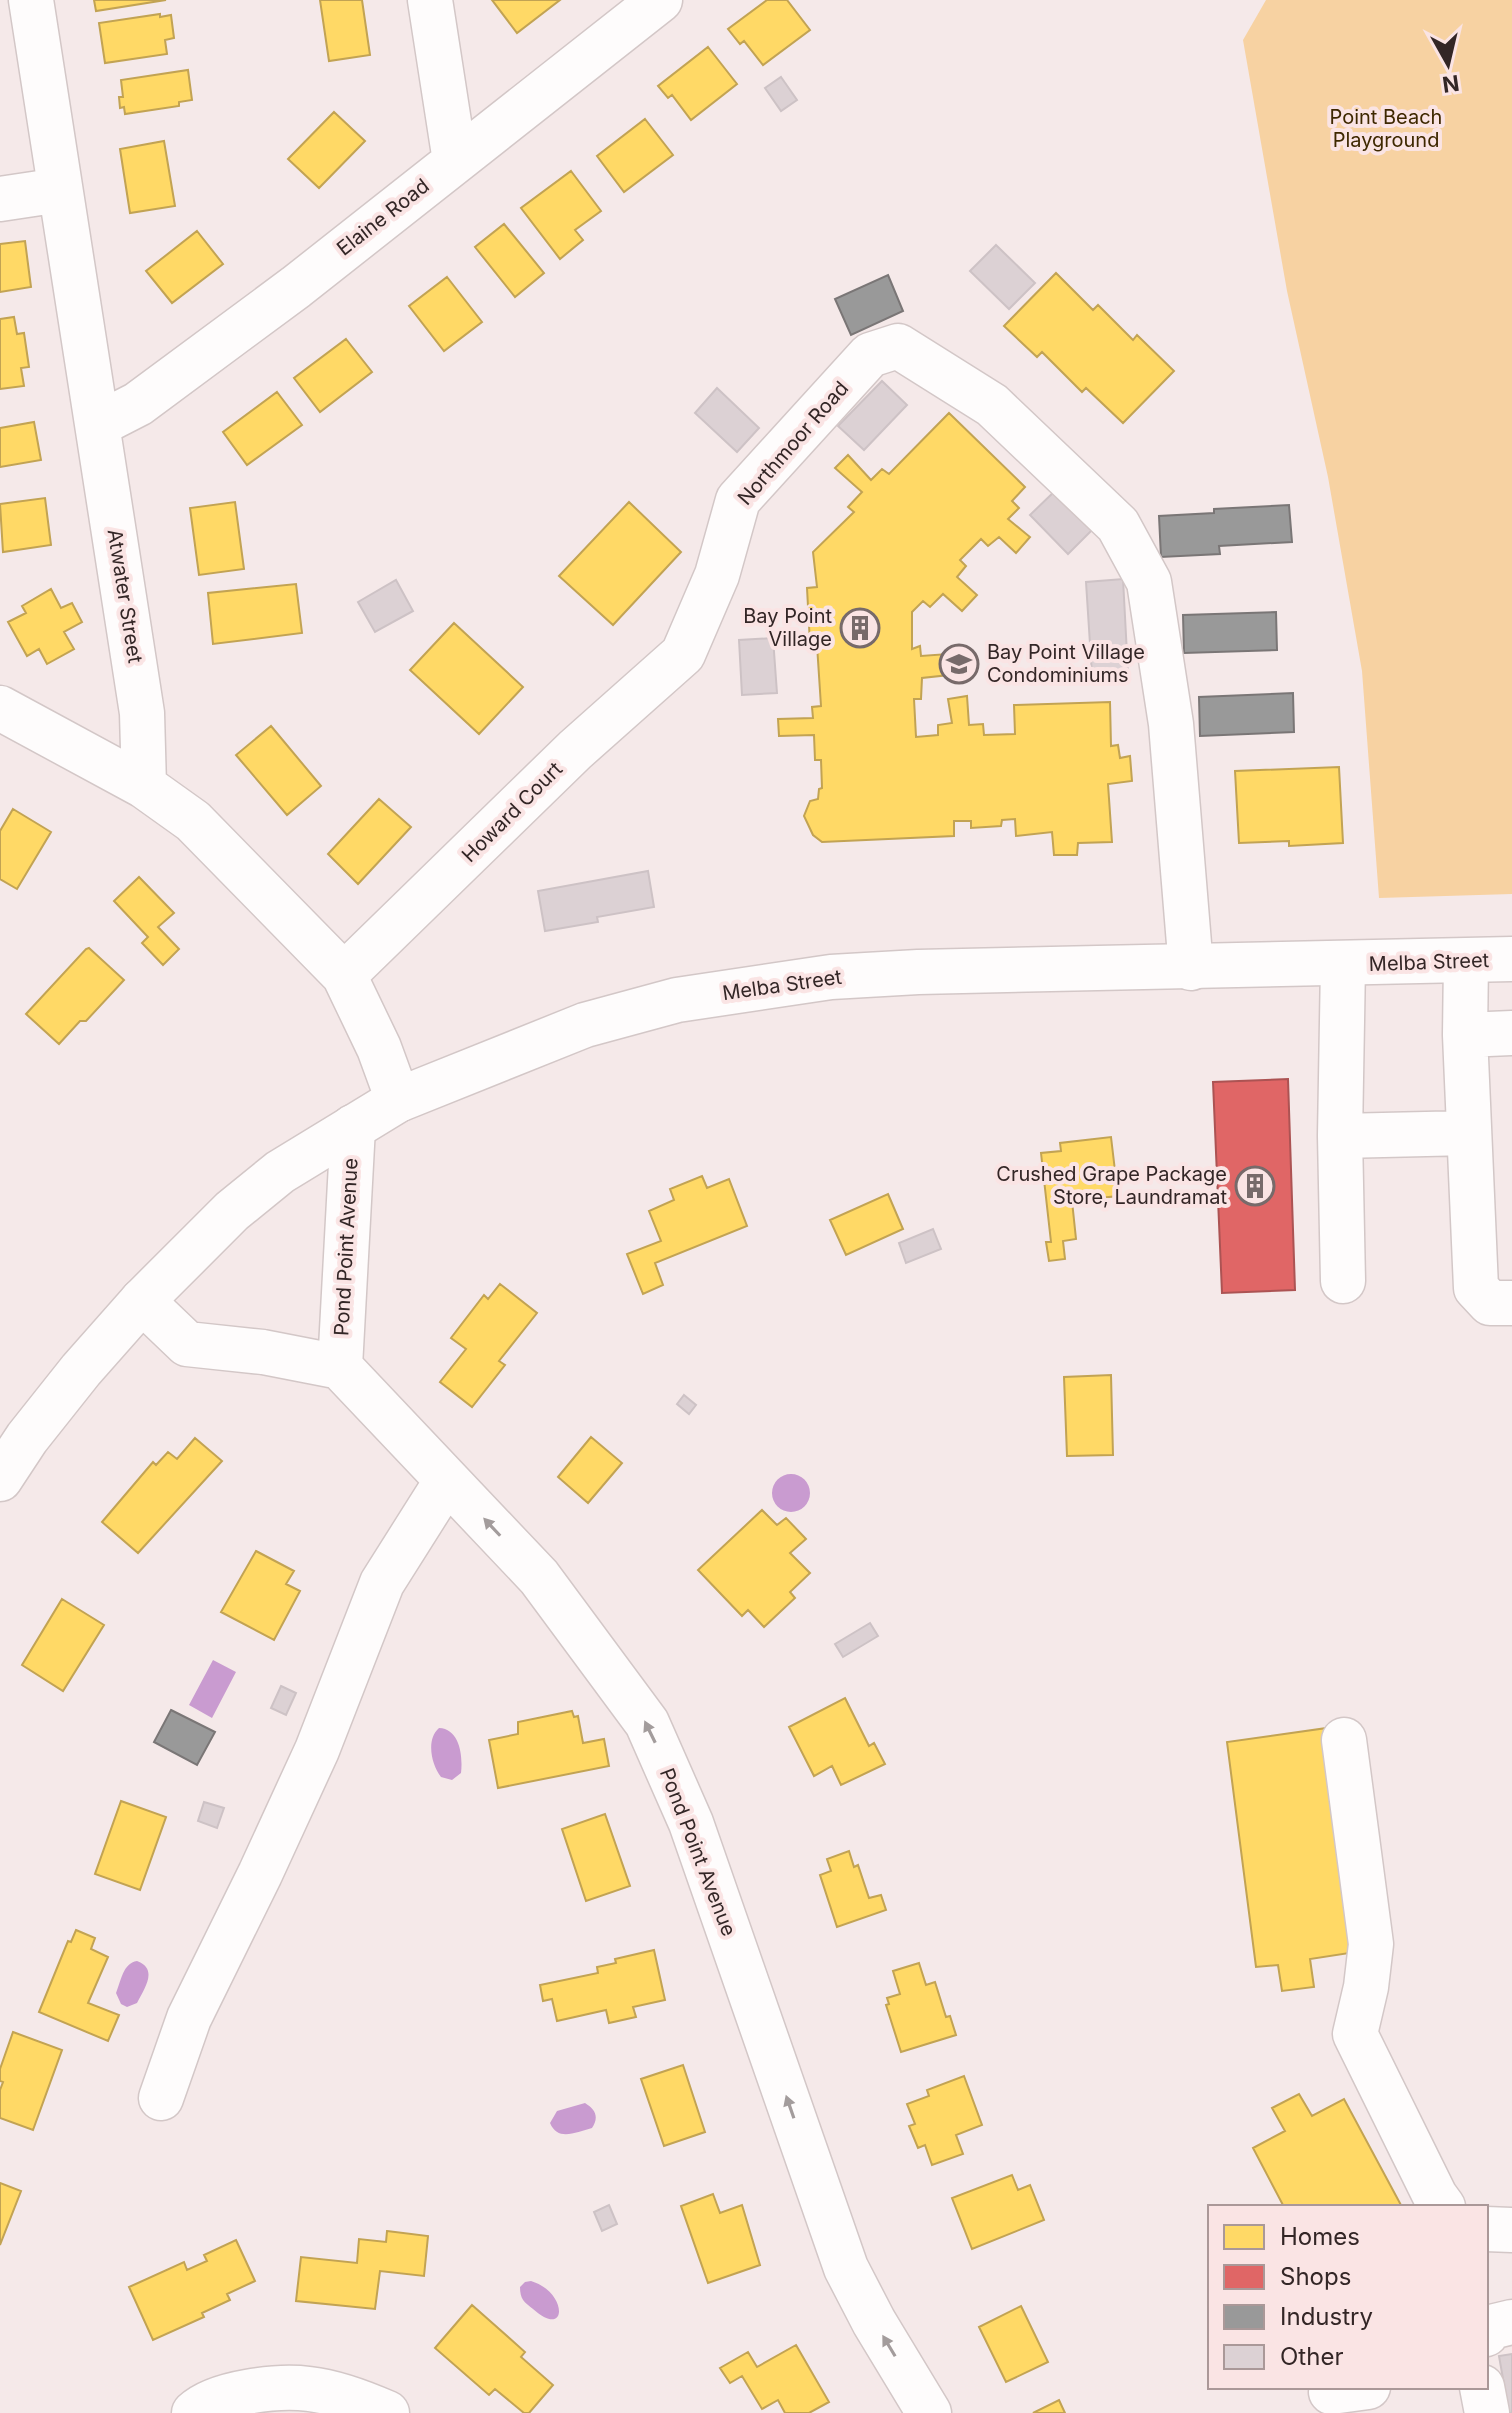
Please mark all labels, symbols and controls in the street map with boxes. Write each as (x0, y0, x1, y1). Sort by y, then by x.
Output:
north arrow (1408, 24, 1488, 104)
text: N (1441, 70, 1461, 98)
park label: Point Beach Playground (1330, 105, 1442, 152)
street label: Elaine Road (332, 174, 434, 260)
street label: Northmoor Road (733, 376, 853, 510)
street label: Atwater Street (103, 527, 148, 665)
place label: Bay Point Village (743, 604, 832, 651)
building icon: Bay Point Village (839, 607, 881, 649)
place label: Bay Point Village Condominiums (987, 640, 1145, 687)
school or university icon: Bay Point Village Condominiums (938, 643, 980, 685)
street label: Howard Court (457, 757, 567, 867)
street label: Melba Street (1368, 948, 1490, 976)
street label: Melba Street (721, 965, 844, 1005)
street label: Pond Point Avenue (329, 1157, 363, 1337)
place label: Crushed Grape Package Store, Laundramat (996, 1162, 1227, 1209)
building icon: Crushed Grape Package Store, Laundramat (1234, 1165, 1276, 1207)
one-way arrow (483, 1518, 501, 1537)
one-way arrow (643, 1721, 657, 1744)
street label: Pond Point Avenue (655, 1765, 741, 1939)
one-way arrow (784, 2094, 796, 2118)
legend (1208, 2205, 1488, 2389)
text: Homes (1280, 2222, 1360, 2251)
text: Shops (1280, 2262, 1351, 2291)
text: Industry (1280, 2302, 1373, 2331)
one-way arrow (882, 2335, 896, 2357)
text: Other (1280, 2342, 1343, 2371)

